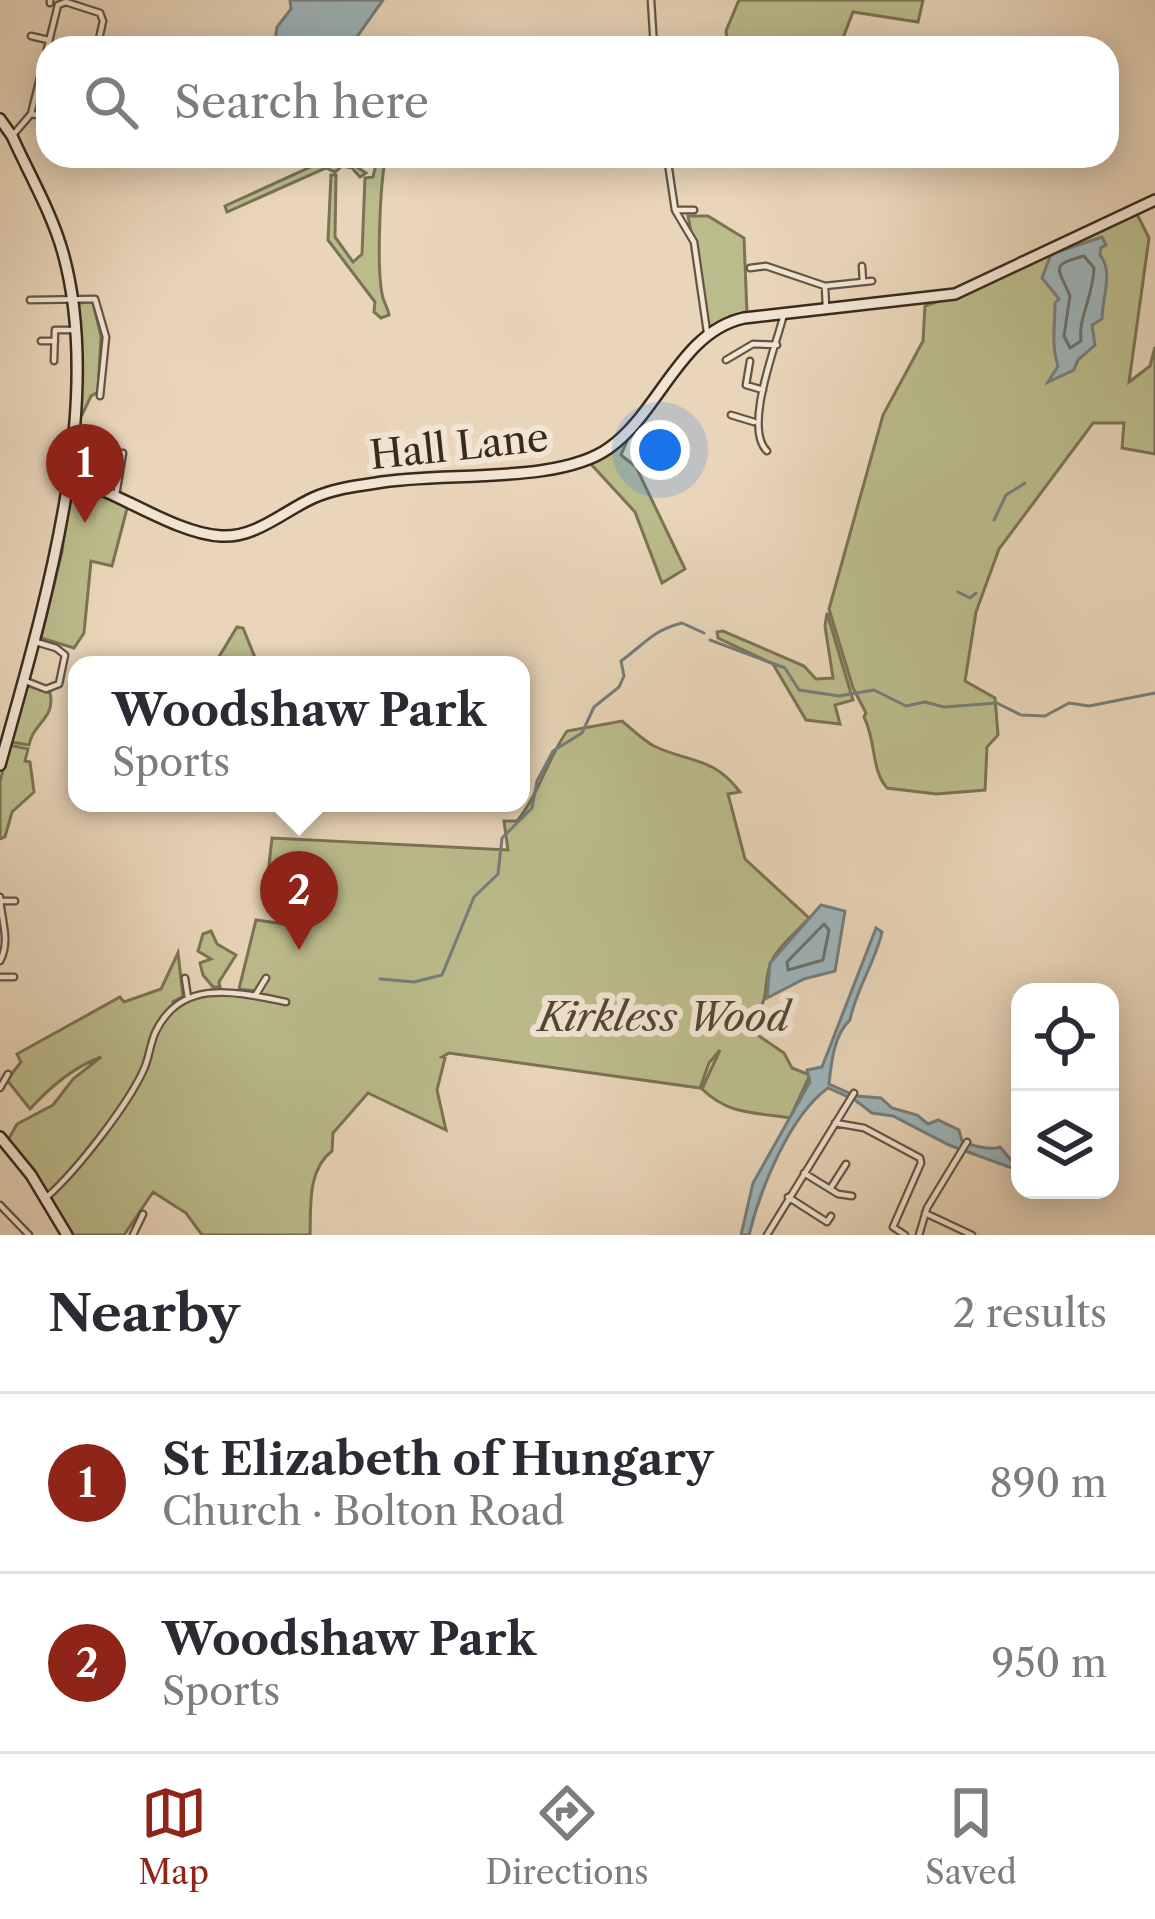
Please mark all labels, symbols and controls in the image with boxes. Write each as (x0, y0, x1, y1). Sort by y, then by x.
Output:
search box (36, 36, 1119, 168)
icon: search (78, 69, 144, 135)
text: Search here (174, 74, 429, 130)
street label: Hall Lane (367, 413, 551, 479)
your location (630, 420, 690, 480)
pin: 1 (46, 424, 124, 523)
popup (68, 656, 530, 812)
text: Woodshaw Park (112, 682, 486, 738)
text: Sports (112, 738, 230, 786)
pin: 2 (260, 851, 338, 950)
map controls (1011, 983, 1119, 1199)
button: locate (1011, 983, 1119, 1091)
park label: Kirkless Wood (535, 993, 794, 1041)
button: layers (1011, 1091, 1119, 1199)
text: Nearby (48, 1282, 240, 1344)
text: 2 results (953, 1289, 1107, 1337)
text: St Elizabeth of Hungary (162, 1431, 713, 1487)
text: 1 (78, 1459, 96, 1507)
text: 890 m (990, 1459, 1107, 1507)
text: Church · Bolton Road (162, 1487, 565, 1535)
text: Woodshaw Park (162, 1611, 536, 1667)
text: 2 (75, 1639, 99, 1687)
text: 950 m (992, 1639, 1107, 1687)
text: Sports (162, 1667, 280, 1715)
tab: Map (138, 1780, 209, 1893)
tab: Directions (486, 1780, 649, 1893)
tab: Saved (925, 1780, 1017, 1893)

